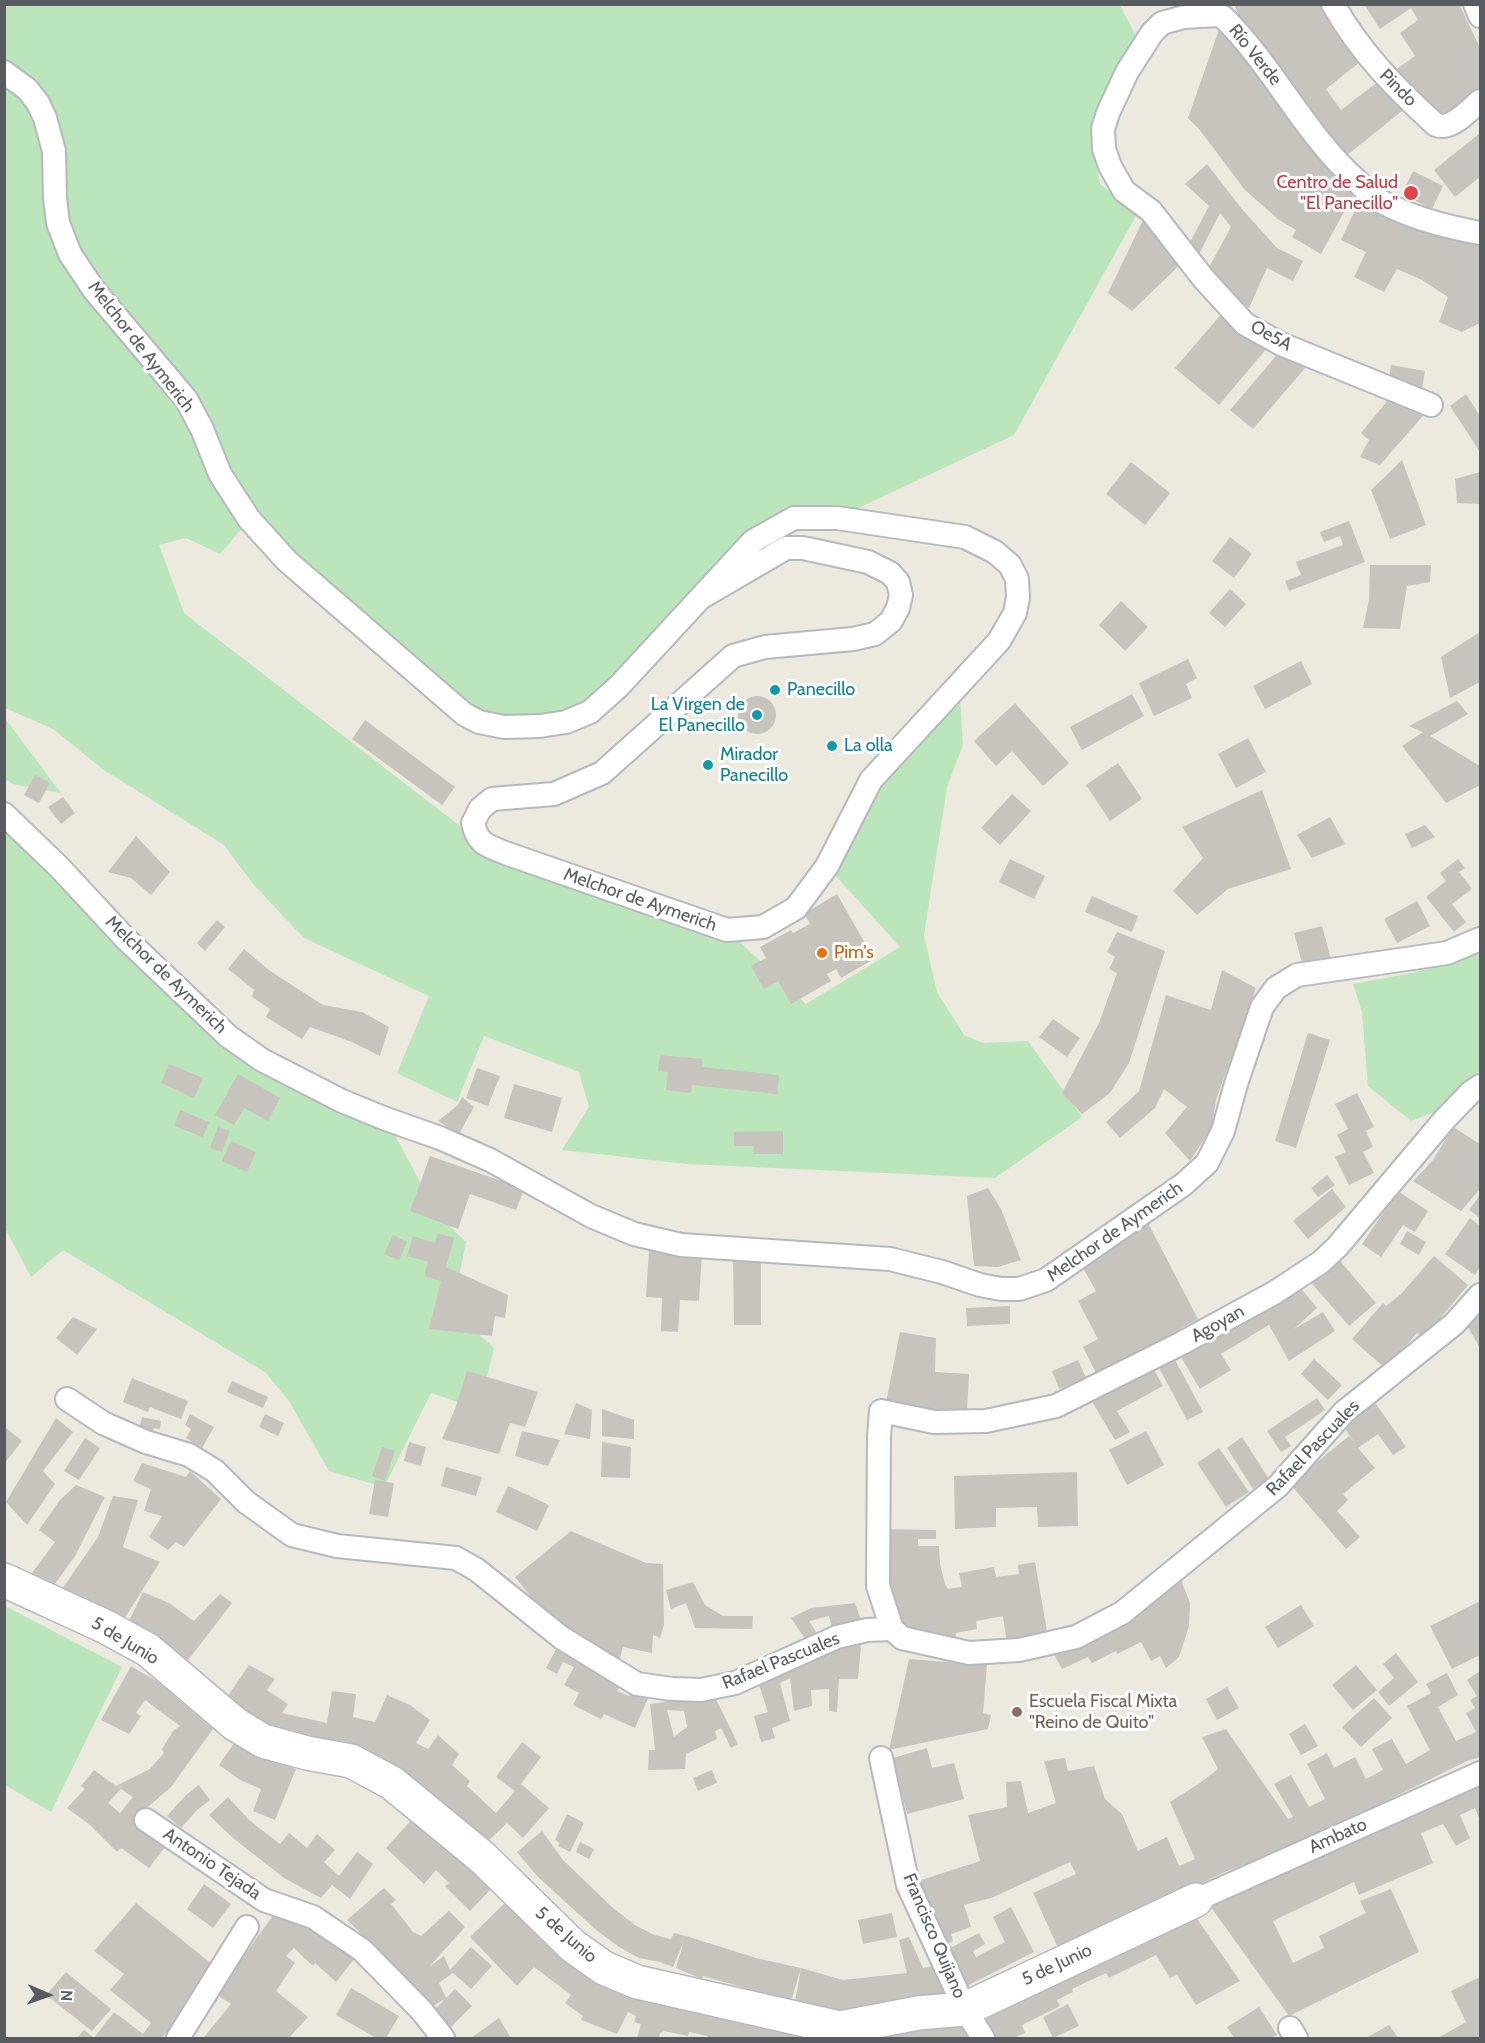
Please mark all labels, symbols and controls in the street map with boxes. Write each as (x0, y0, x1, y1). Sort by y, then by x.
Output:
street label: Río Verde (1224, 20, 1286, 90)
street label: Pindo (1375, 65, 1421, 111)
place label: Centro de Salud "El Panecillo" (1276, 172, 1398, 214)
marker: Centro de Salud "El Panecillo" (1402, 184, 1420, 202)
street label: Melchor de Aymerich (83, 277, 199, 417)
street label: Oe5A (1247, 316, 1295, 356)
place label: Panecillo (787, 679, 855, 701)
marker: Panecillo (768, 683, 782, 697)
place label: La Virgen de El Panecillo (651, 694, 745, 736)
marker: La Virgen de El Panecillo (750, 708, 764, 722)
place label: La olla (844, 735, 893, 757)
marker: La olla (825, 739, 839, 753)
place label: Mirador Panecillo (720, 744, 788, 786)
marker: Mirador Panecillo (701, 758, 715, 772)
street label: Melchor de Aymerich (561, 864, 719, 936)
street label: Melchor de Aymerich (101, 911, 231, 1039)
place label: Pim's (834, 942, 874, 964)
marker: Pim's (815, 946, 829, 960)
street label: Melchor de Aymerich (1043, 1177, 1187, 1287)
street label: Agoyan (1188, 1301, 1248, 1347)
street label: Rafael Pascuales (1262, 1396, 1364, 1500)
street label: 5 de Junio (87, 1613, 163, 1669)
street label: Rafael Pascuales (719, 1628, 843, 1694)
place label: Escuela Fiscal Mixta "Reino de Quito" (1029, 1691, 1177, 1734)
marker: Escuela Fiscal Mixta "Reino de Quito" (1010, 1705, 1024, 1719)
street label: Ambato (1306, 1814, 1370, 1858)
street label: Antonio Tejada (159, 1823, 265, 1905)
street label: Francisco Quijano (898, 1870, 970, 2002)
street label: 5 de Junio (531, 1902, 601, 1968)
street label: 5 de Junio (1019, 1939, 1095, 1991)
north arrow (18, 1965, 78, 2025)
text: N (57, 1990, 76, 2002)

